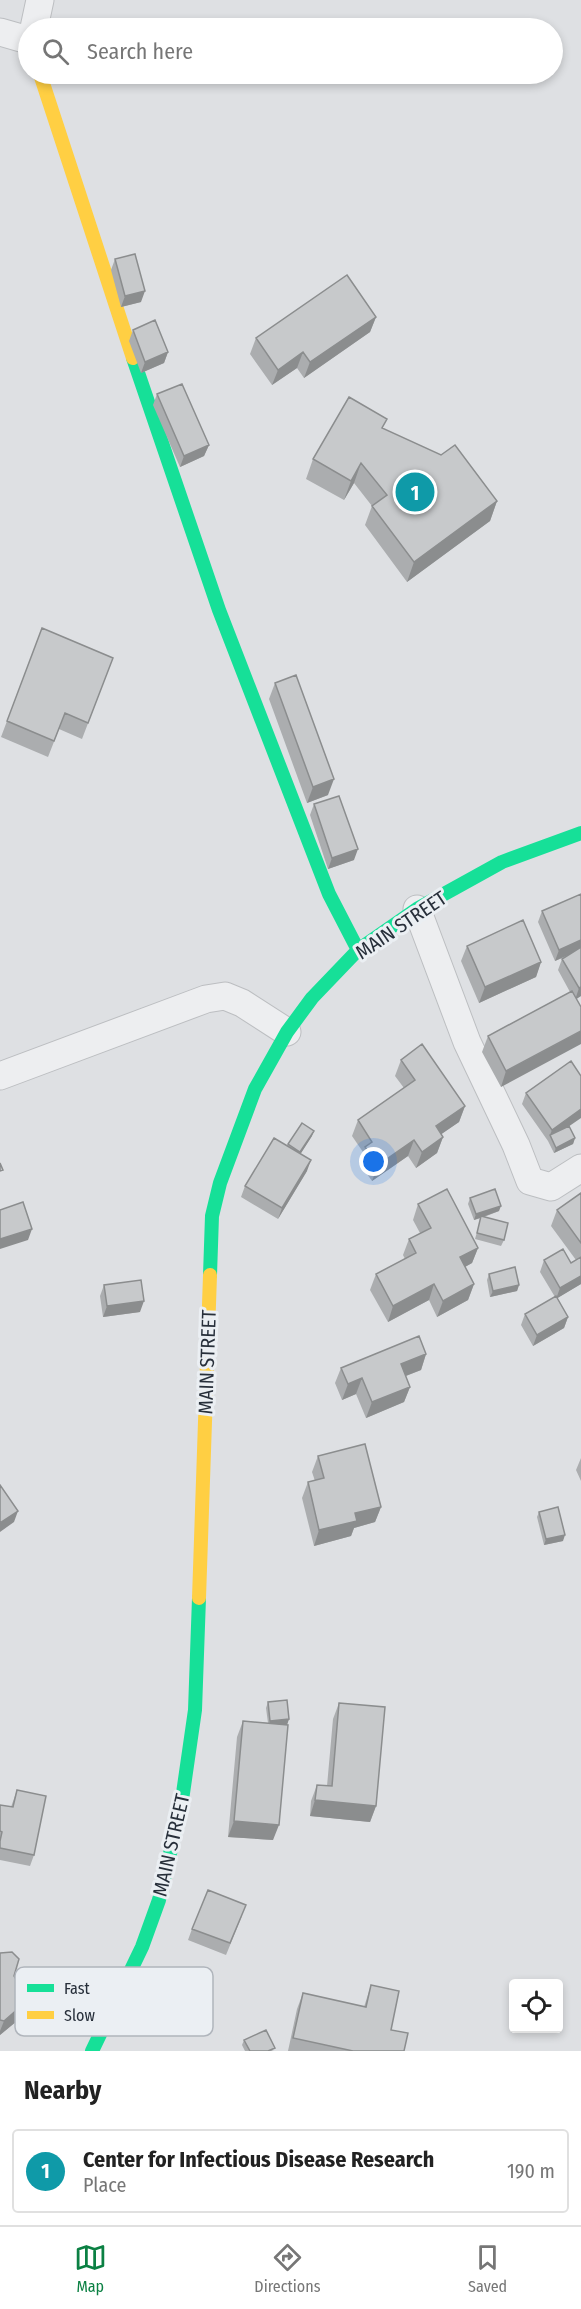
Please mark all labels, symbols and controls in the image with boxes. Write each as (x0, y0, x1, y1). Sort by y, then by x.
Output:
search box (18, 18, 563, 84)
icon: search (39, 35, 72, 68)
text: Search here (87, 38, 193, 65)
pin: 1 (396, 470, 434, 514)
street label: MAIN STREET (351, 885, 452, 964)
your location (359, 1147, 388, 1176)
street label: MAIN STREET (193, 1309, 221, 1415)
street label: MAIN STREET (148, 1791, 195, 1899)
legend (15, 1967, 213, 2036)
text: Fast (64, 1979, 91, 1998)
map controls (509, 1979, 563, 2033)
button: locate (509, 1979, 563, 2033)
text: Slow (64, 2006, 95, 2025)
text: Nearby (24, 2075, 101, 2106)
text: Center for Infectious Disease Research (83, 2146, 434, 2173)
text: 1 (41, 2159, 50, 2183)
text: 190 m (507, 2159, 555, 2183)
text: Place (83, 2173, 126, 2197)
tab: Map (74, 2241, 107, 2296)
tab: Directions (254, 2241, 321, 2296)
tab: Saved (468, 2241, 507, 2296)

